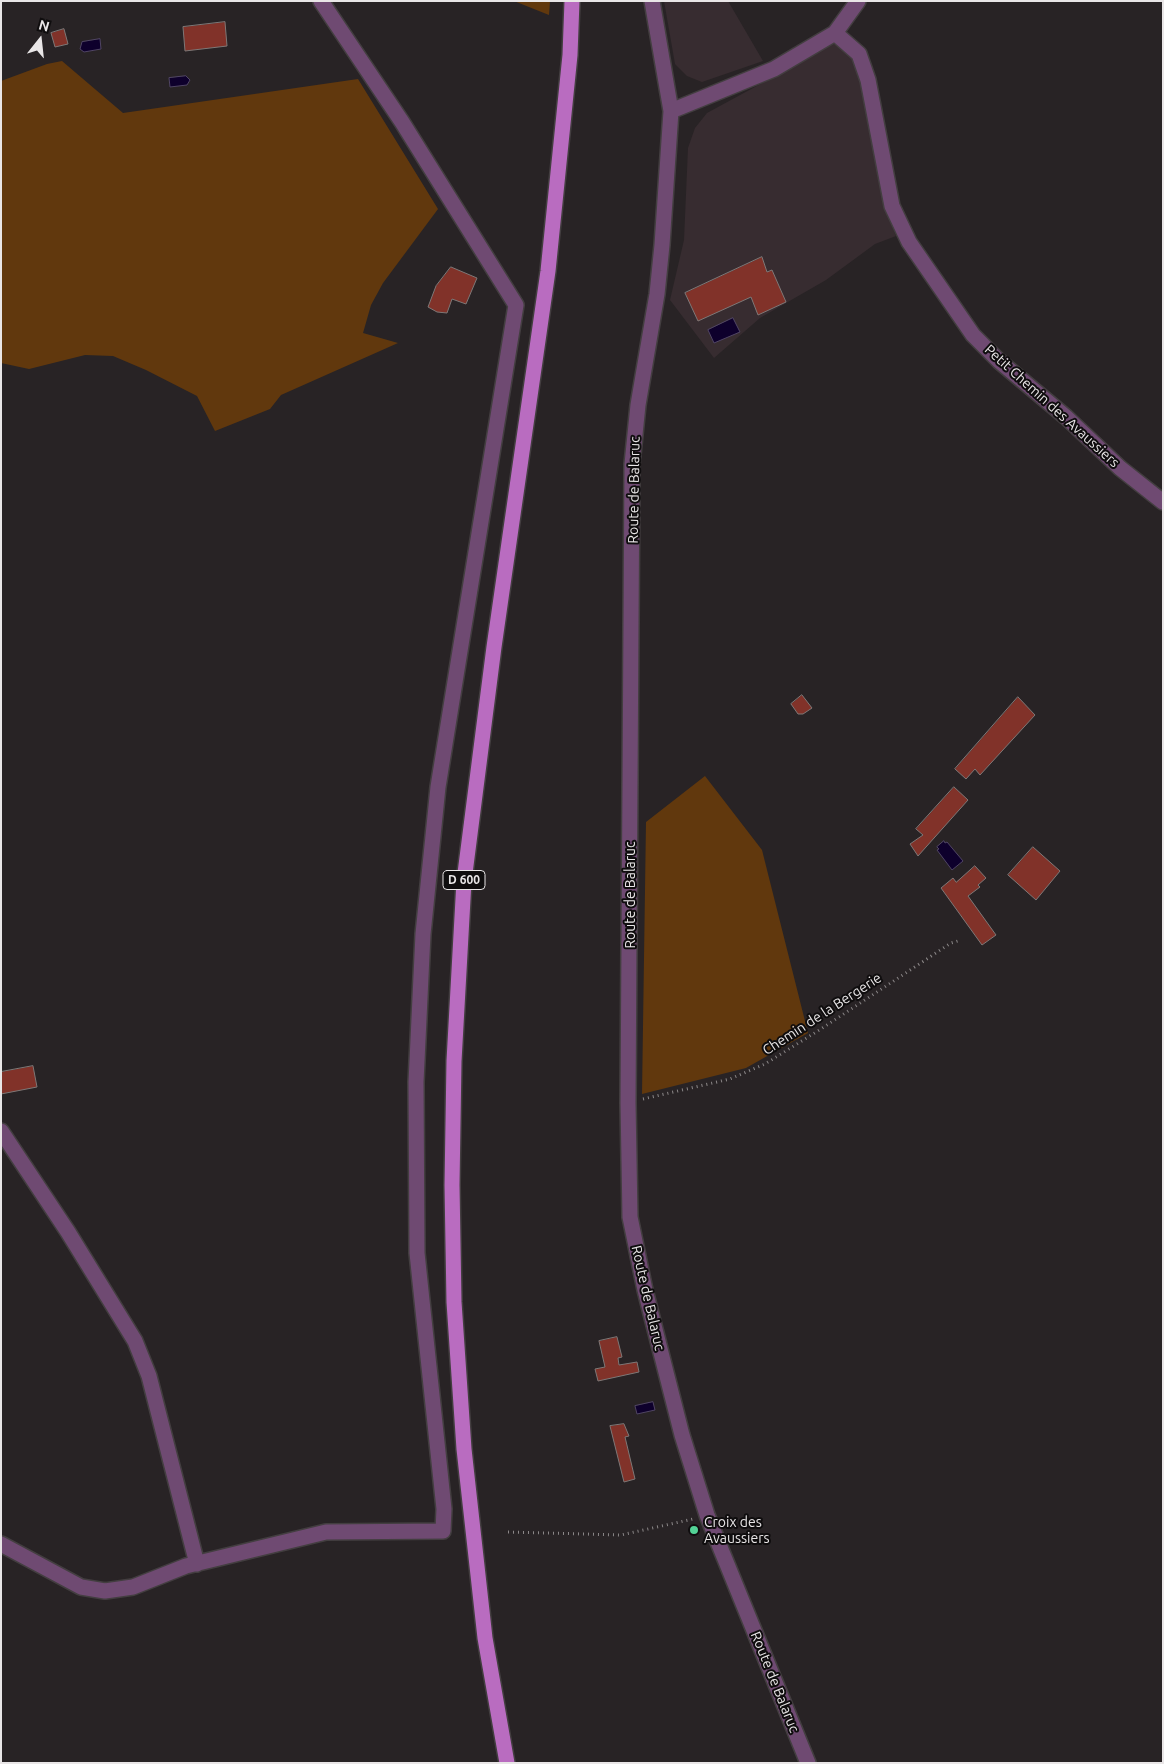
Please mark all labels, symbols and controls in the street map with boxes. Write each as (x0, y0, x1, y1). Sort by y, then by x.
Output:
north arrow (15, 15, 65, 65)
text: N (37, 16, 51, 35)
street label: Petit Chemin des Avaussiers (981, 341, 1123, 471)
street label: Route de Balaruc (625, 436, 643, 544)
street label: Route de Balaruc (622, 841, 638, 949)
road number: D 600 (443, 870, 485, 890)
street label: Chemin de la Bergerie (759, 969, 885, 1059)
street label: Route de Balaruc (628, 1244, 668, 1352)
place label: Croix des Avaussiers (704, 1514, 770, 1546)
marker: Croix des Avaussiers (688, 1524, 700, 1536)
street label: Route de Balaruc (747, 1629, 803, 1735)

